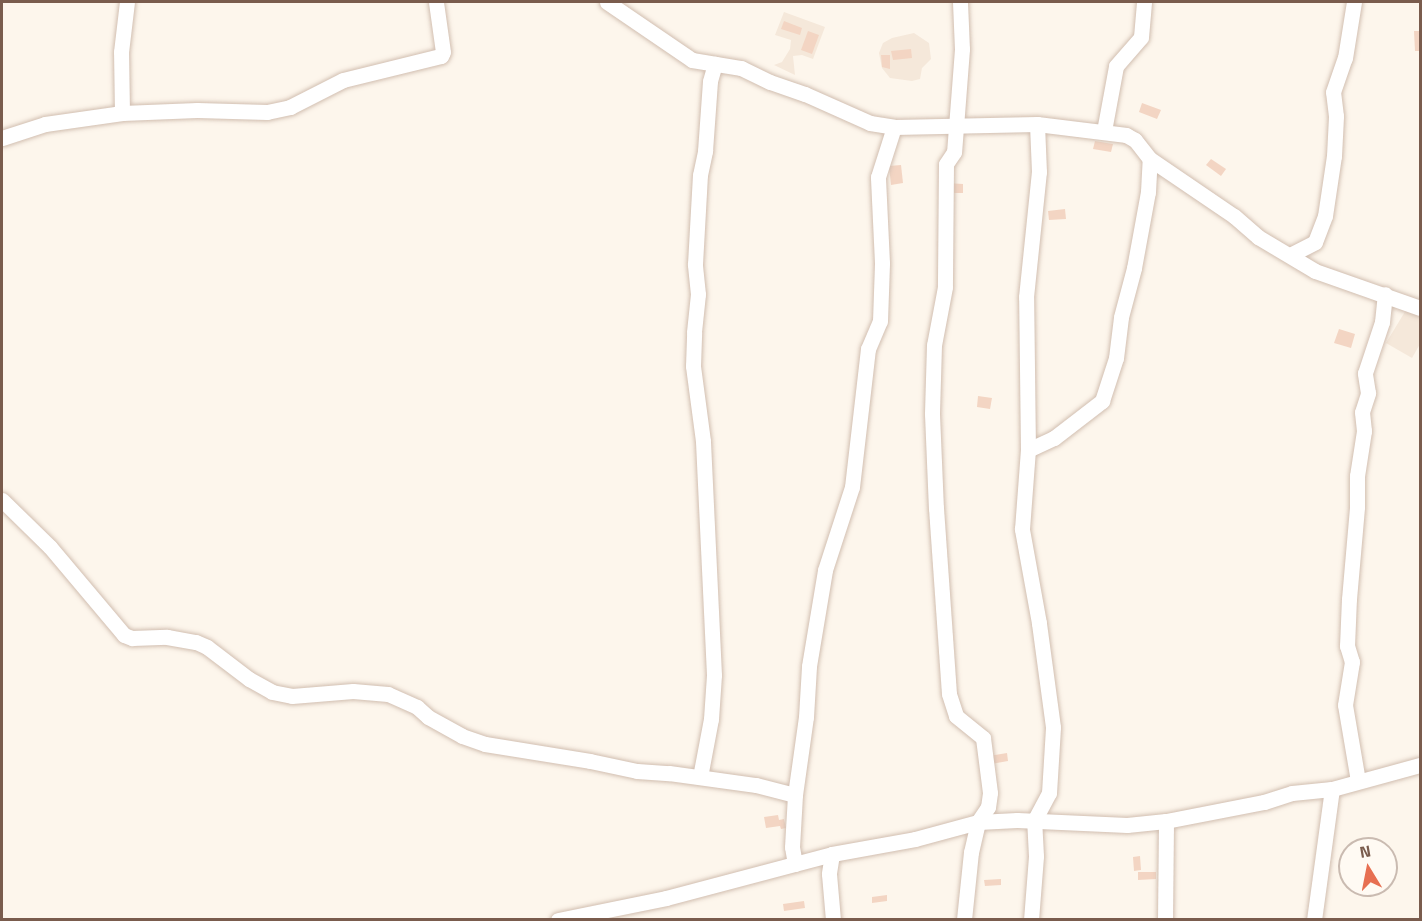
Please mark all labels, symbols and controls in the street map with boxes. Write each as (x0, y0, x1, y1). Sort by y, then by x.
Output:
north arrow (1338, 837, 1398, 897)
text: N (1358, 838, 1373, 864)

